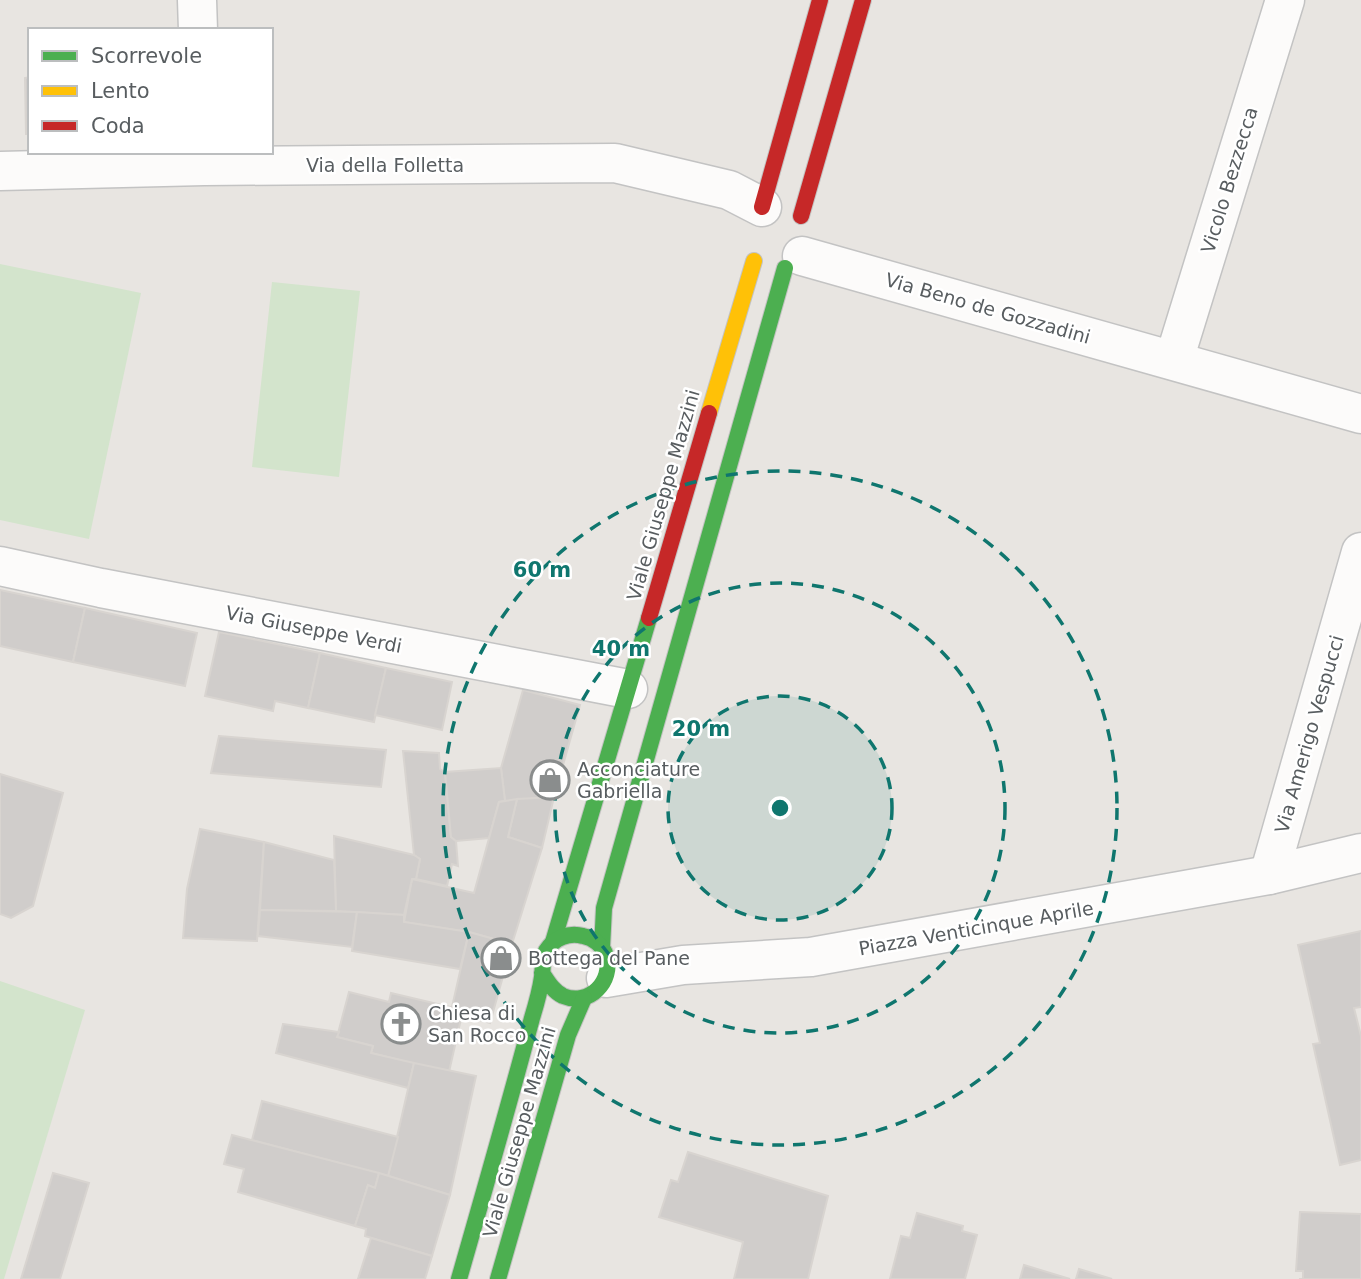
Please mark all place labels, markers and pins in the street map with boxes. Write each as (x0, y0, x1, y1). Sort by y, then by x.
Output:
place label: Acconciature Gabriella (577, 758, 700, 802)
shop icon: Acconciature Gabriella (529, 759, 571, 801)
centre of rings (768, 796, 792, 820)
shop icon: Bottega del Pane (480, 937, 522, 979)
place label: Bottega del Pane (528, 947, 690, 969)
place label: Chiesa di San Rocco (428, 1002, 526, 1046)
church icon: Chiesa di San Rocco (380, 1003, 422, 1045)

